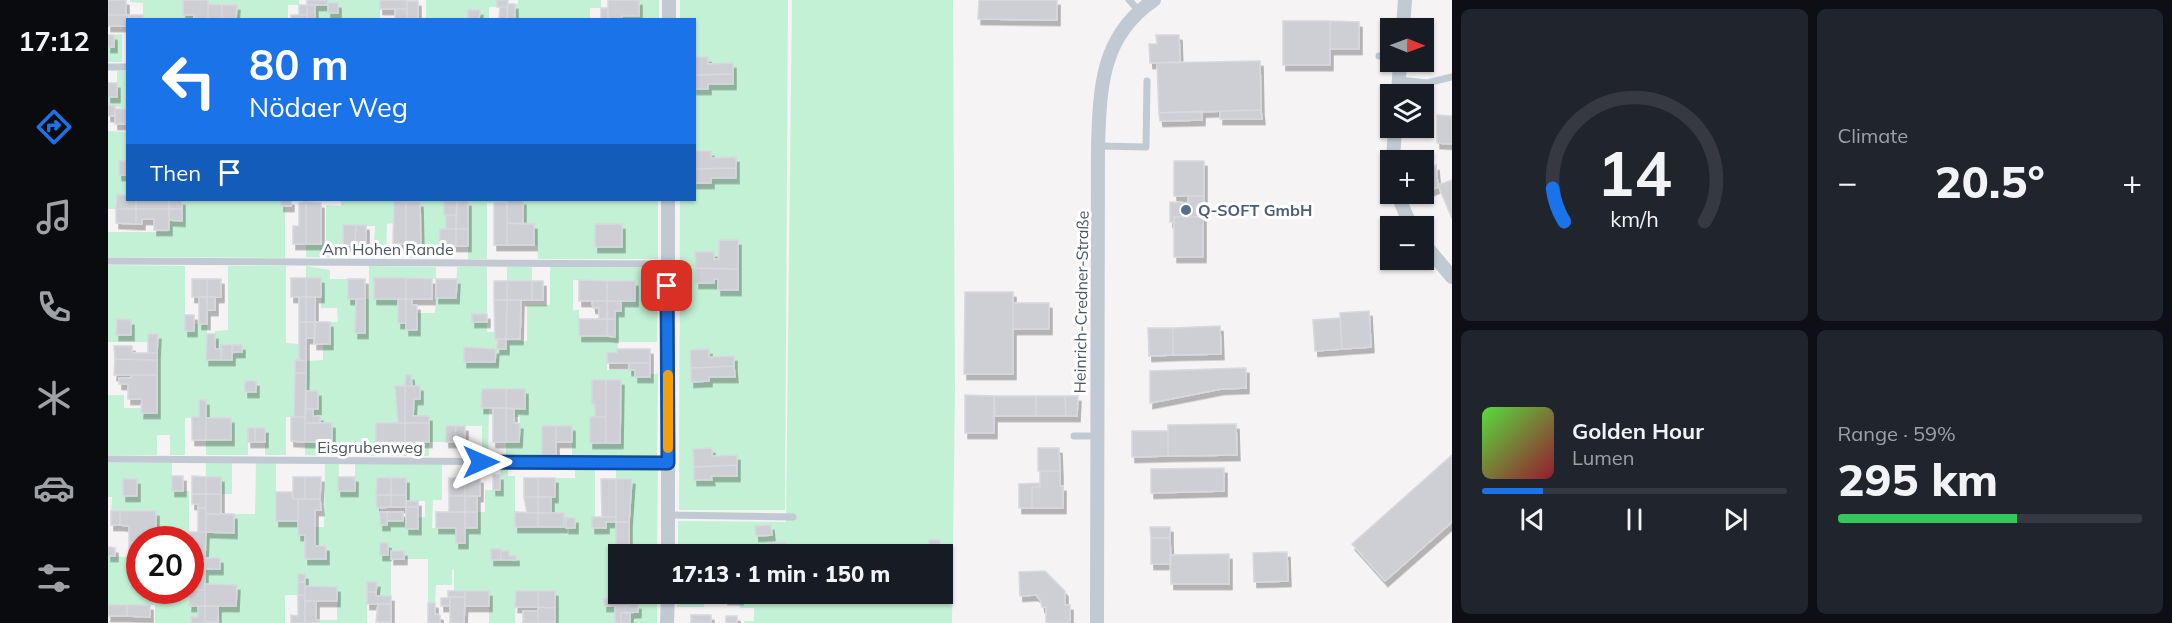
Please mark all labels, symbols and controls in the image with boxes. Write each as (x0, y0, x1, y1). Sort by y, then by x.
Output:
north arrow (1380, 18, 1434, 72)
map controls (1380, 18, 1434, 270)
text: 17:12 (18, 24, 90, 58)
text: 80 m (249, 38, 349, 91)
icon: left (150, 42, 228, 120)
button: layers (1380, 84, 1434, 138)
text: Nödaer Weg (249, 90, 408, 124)
icon: directions (33, 106, 75, 148)
text: Climate (1838, 123, 1908, 148)
text: 14 (1597, 133, 1672, 212)
button: + (1380, 150, 1434, 204)
text: 20.5° (1935, 153, 2045, 209)
icon: arrive (213, 156, 246, 189)
text: Then (150, 159, 201, 187)
text: − (1838, 161, 1857, 202)
text: + (2122, 161, 2142, 202)
icon: music (33, 196, 75, 238)
place label: Q-SOFT GmbH (1198, 200, 1312, 220)
marker: Q-SOFT GmbH (1179, 203, 1193, 217)
text: km/h (1610, 205, 1658, 232)
street label: Heinrich-Credner-Straße (1069, 211, 1093, 393)
button: − (1380, 216, 1434, 270)
street label: Am Hohen Rande (322, 239, 454, 259)
pin (641, 260, 692, 311)
icon: arrive (650, 269, 683, 302)
icon: phone (33, 286, 75, 328)
icon: climate (33, 377, 75, 419)
text: Golden Hour (1572, 417, 1704, 445)
text: Range · 59% (1838, 421, 1956, 446)
position arrow (449, 430, 513, 494)
street label: Eisgrubenweg (317, 437, 423, 457)
text: Lumen (1572, 445, 1634, 470)
text: 295 km (1838, 451, 1998, 507)
icon: car (33, 467, 75, 509)
icon: previous (1516, 503, 1549, 536)
icon: pause (1618, 503, 1651, 536)
icon: next (1719, 503, 1752, 536)
speed limit sign: 20 (126, 526, 204, 604)
icon: filters (33, 557, 75, 599)
text: 17:13 · 1 min · 150 m (671, 560, 890, 588)

